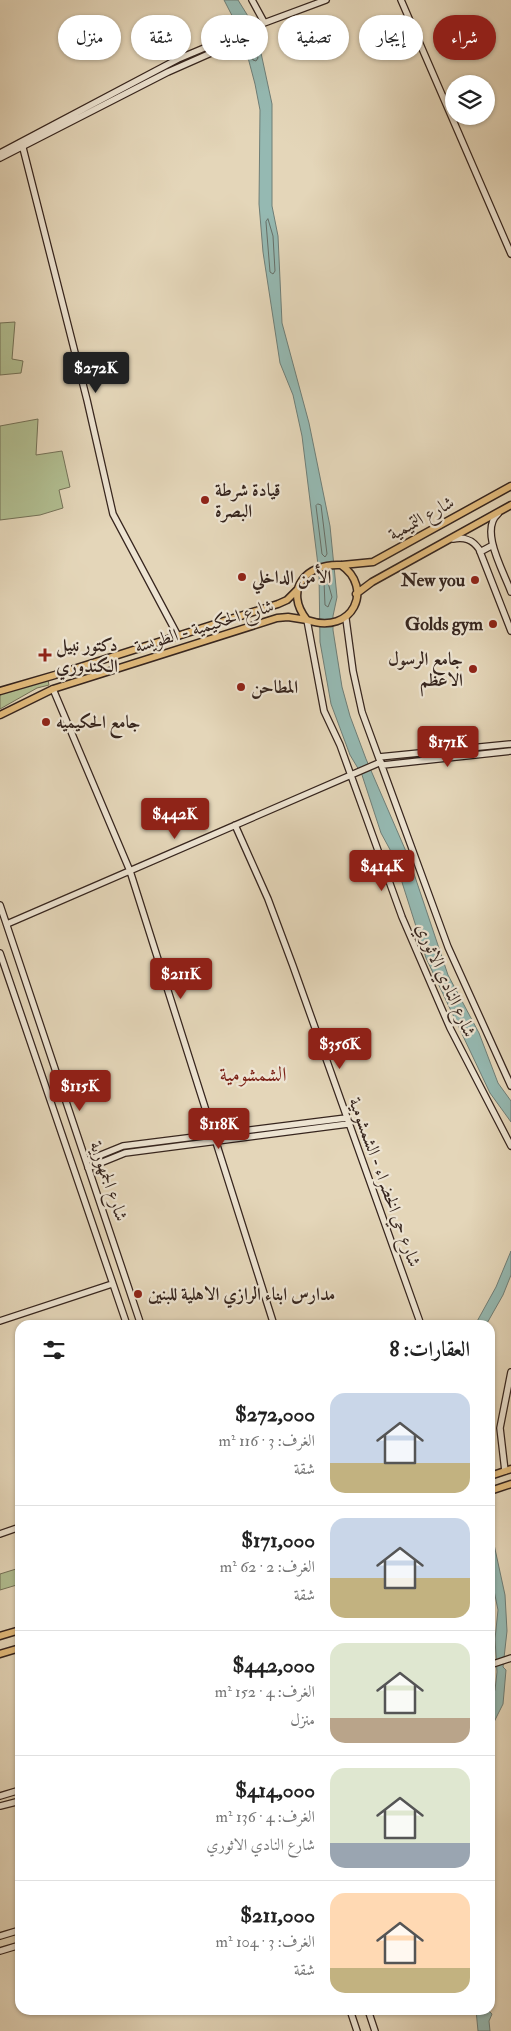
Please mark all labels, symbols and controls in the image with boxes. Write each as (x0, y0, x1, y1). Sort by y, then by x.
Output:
chip: منزل (58, 15, 121, 60)
chip: شقة (131, 15, 191, 60)
chip: جديد (201, 15, 268, 60)
chip: تصفية (278, 15, 349, 60)
chip: إيجار (359, 15, 423, 60)
chip: شراء (433, 15, 496, 60)
map controls (445, 75, 495, 125)
button: layers (445, 75, 495, 125)
pin: $272K (61, 352, 131, 394)
text: $272K (74, 358, 118, 378)
place label: قيادة شرطة البصرة (215, 479, 281, 523)
street label: شارع التميمية (384, 491, 460, 549)
marker: قيادة شرطة البصرة (199, 494, 211, 506)
place label: الأمن الداخلي (251, 563, 331, 595)
place label: New you (400, 569, 466, 592)
marker: الأمن الداخلي (236, 571, 248, 583)
marker: New you (469, 574, 481, 586)
street label: شارع الحكيمية - الطويسة (132, 594, 277, 661)
place label: Golds gym (405, 613, 484, 636)
marker: Golds gym (487, 618, 499, 630)
place label: دكتور نبيل الكندوري (56, 634, 118, 681)
marker: دكتور نبيل الكندوري (38, 648, 52, 662)
place label: جامع الرسول الاعظم (388, 648, 463, 697)
marker: جامع الرسول الاعظم (467, 663, 479, 675)
place label: المطاحن (251, 676, 298, 699)
marker: المطاحن (235, 681, 247, 693)
place label: جامع الحكيميه (56, 711, 141, 739)
marker: جامع الحكيميه (40, 716, 52, 728)
pin: $171K (413, 726, 483, 768)
text: $171K (428, 732, 468, 752)
pin: $442K (140, 798, 210, 840)
text: $442K (152, 804, 198, 824)
pin: $414K (347, 850, 417, 892)
text: $414K (360, 856, 404, 876)
street label: شارع النادي الاثوري (407, 920, 481, 1042)
pin: $211K (146, 958, 216, 1000)
text: $211K (161, 964, 201, 984)
pin: $356K (305, 1028, 375, 1070)
text: $356K (319, 1034, 361, 1054)
district label: الشمشومية (220, 1062, 286, 1087)
pin: $115K (45, 1070, 115, 1112)
text: $115K (61, 1076, 99, 1096)
street label: شارع حي الخضراء - الشمشومية (340, 1094, 426, 1271)
pin: $118K (184, 1108, 254, 1150)
text: $118K (199, 1114, 239, 1134)
street label: شارع الجمهورية (81, 1138, 133, 1225)
place label: مدارس ابناء الرازي الاهلية للبنين (148, 1283, 335, 1309)
marker: مدارس ابناء الرازي الاهلية للبنين (132, 1288, 144, 1300)
icon: filters (40, 1336, 68, 1364)
text: العقارات: 8 (389, 1336, 470, 1363)
text: $272,000 (235, 1401, 315, 1428)
icon: home (370, 1413, 430, 1473)
text: الغرف: 3 · 116 m² (219, 1431, 315, 1451)
text: شقة (294, 1459, 315, 1479)
text: $171,000 (241, 1527, 315, 1554)
icon: home (370, 1538, 430, 1598)
text: الغرف: 2 · 62 m² (220, 1557, 315, 1577)
text: شقة (294, 1585, 315, 1605)
text: $442,000 (233, 1652, 315, 1679)
icon: home (370, 1663, 430, 1723)
text: الغرف: 4 · 152 m² (215, 1682, 315, 1702)
text: منزل (290, 1710, 315, 1730)
text: $414,000 (235, 1777, 315, 1804)
icon: home (370, 1788, 430, 1848)
text: الغرف: 4 · 136 m² (216, 1807, 315, 1827)
text: شارع النادي الاثوري (206, 1835, 315, 1855)
text: $211,000 (240, 1902, 315, 1929)
icon: home (370, 1913, 430, 1973)
text: الغرف: 3 · 104 m² (216, 1932, 315, 1952)
text: شقة (294, 1960, 315, 1980)

